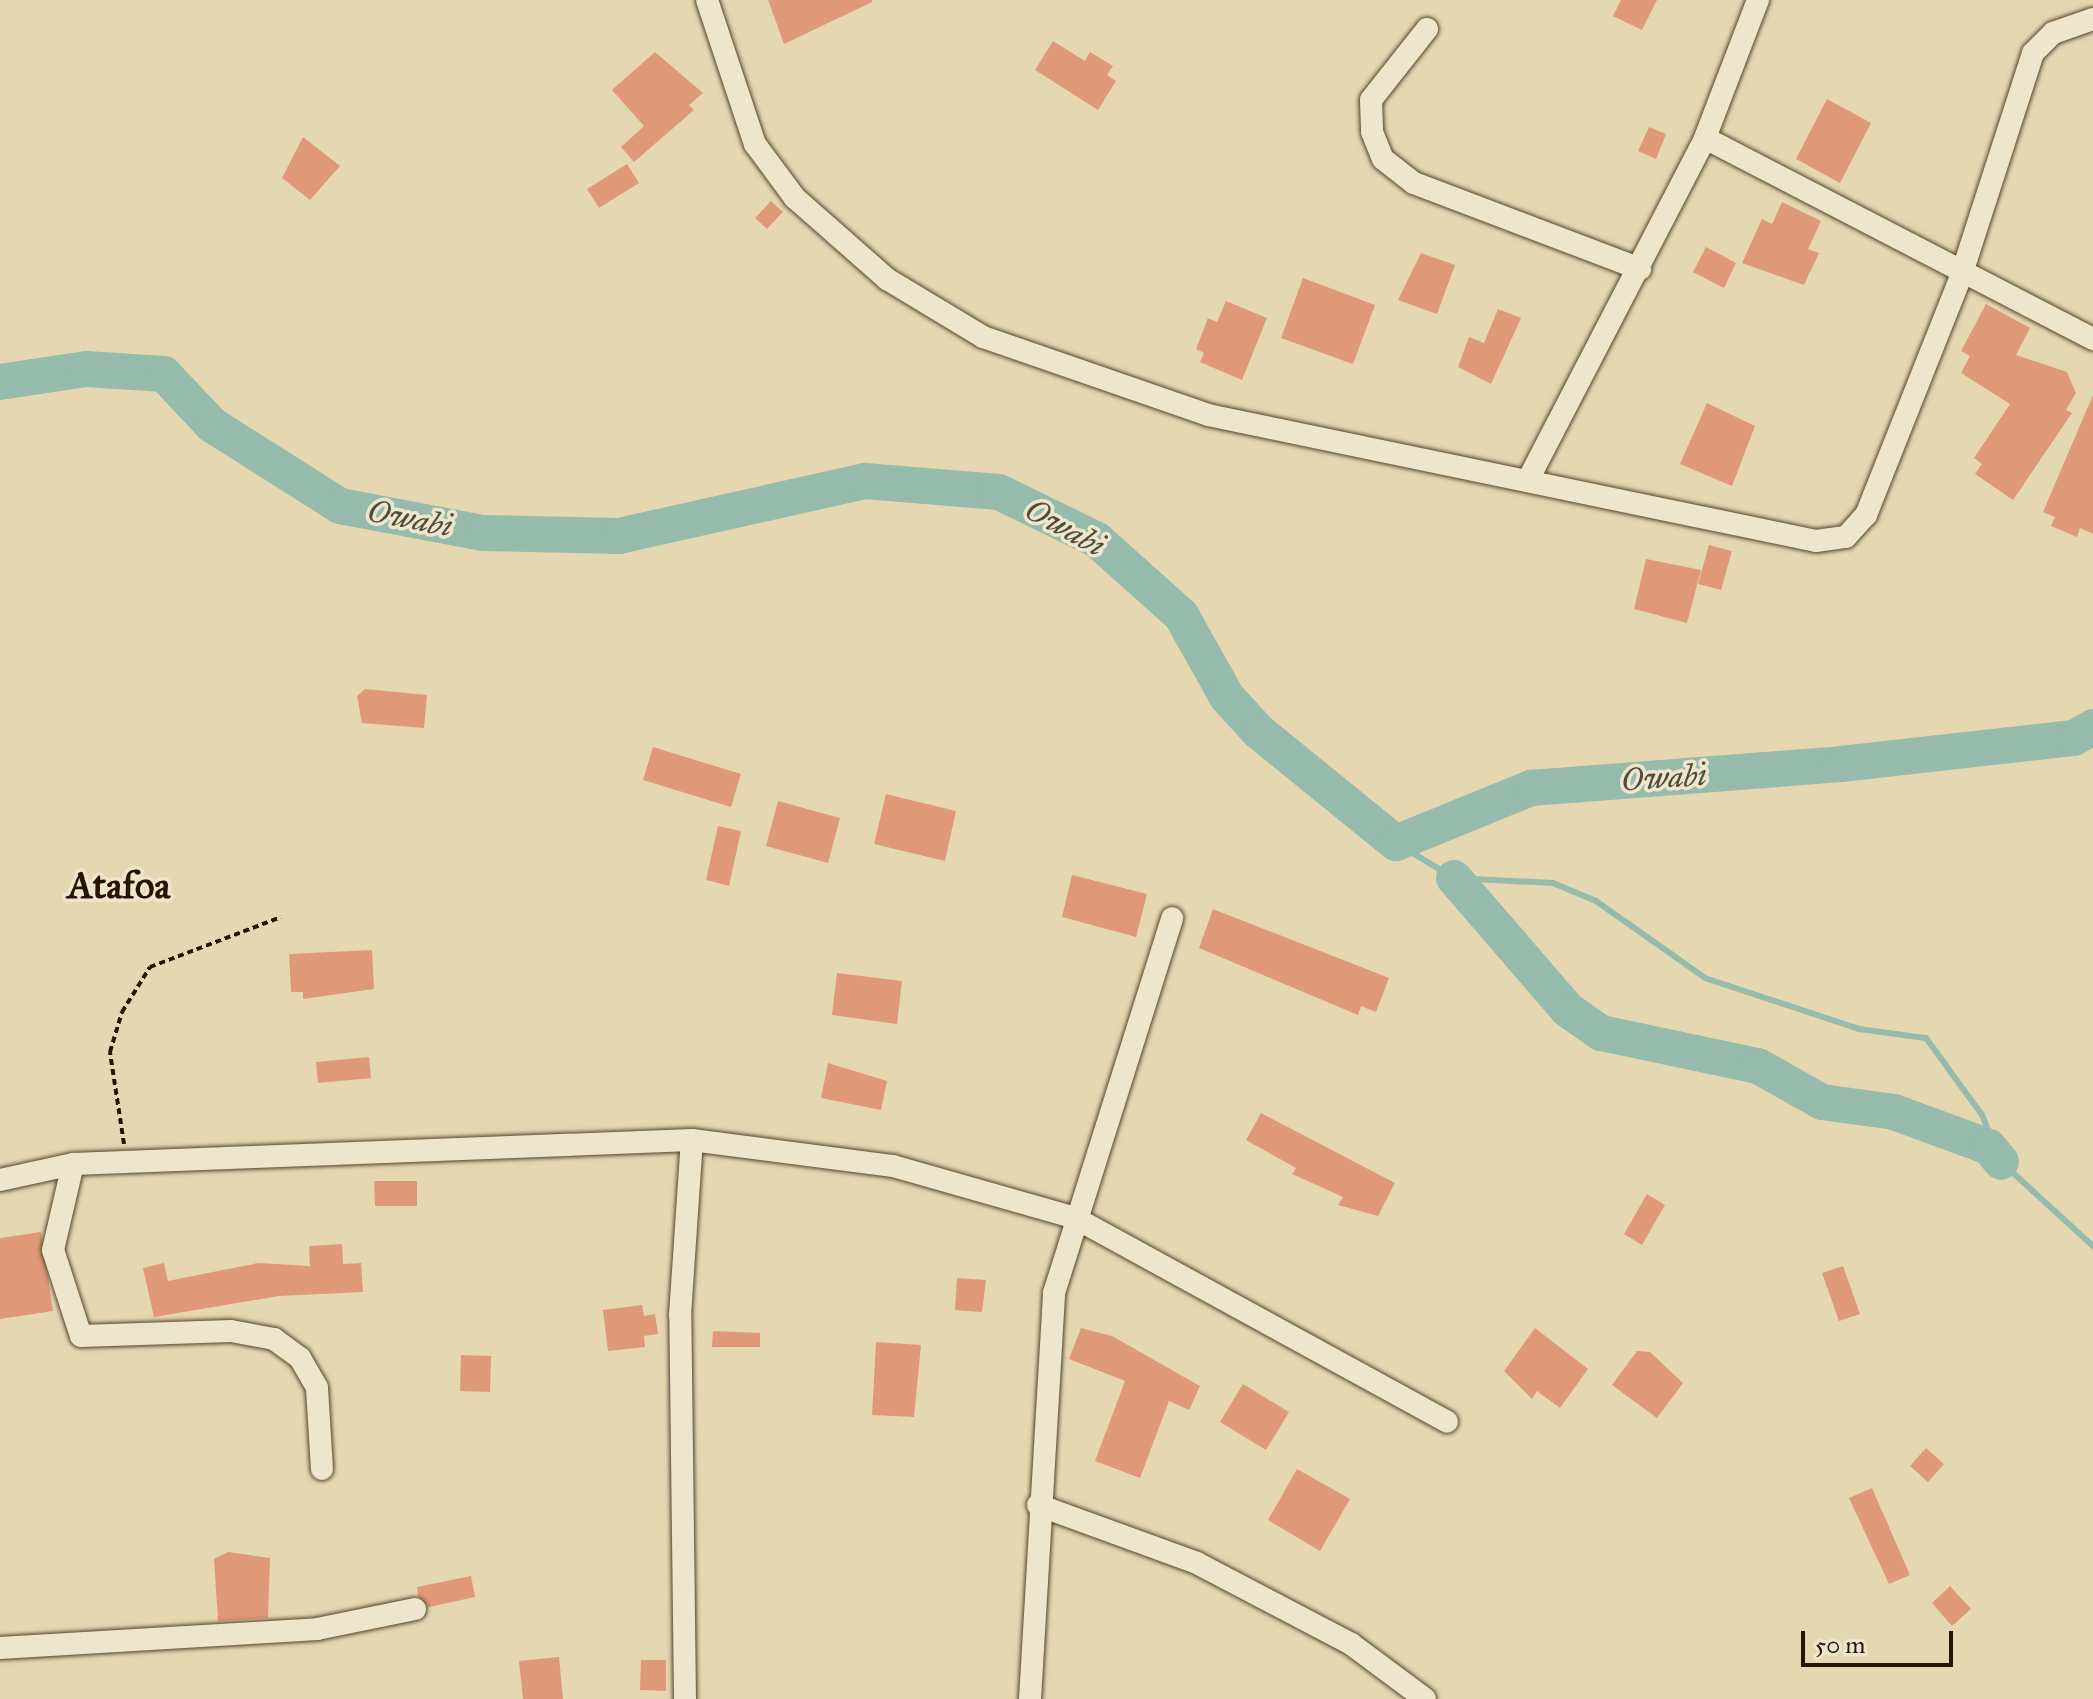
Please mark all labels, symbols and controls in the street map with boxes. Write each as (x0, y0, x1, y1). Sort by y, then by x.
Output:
water label: Owabi (1018, 491, 1112, 565)
water label: Owabi (364, 492, 456, 546)
water label: Owabi (1620, 756, 1708, 800)
district label: Atafoa (68, 863, 170, 909)
scale bar (1805, 1615, 1957, 1665)
text: 50 m (1815, 1630, 1865, 1660)

